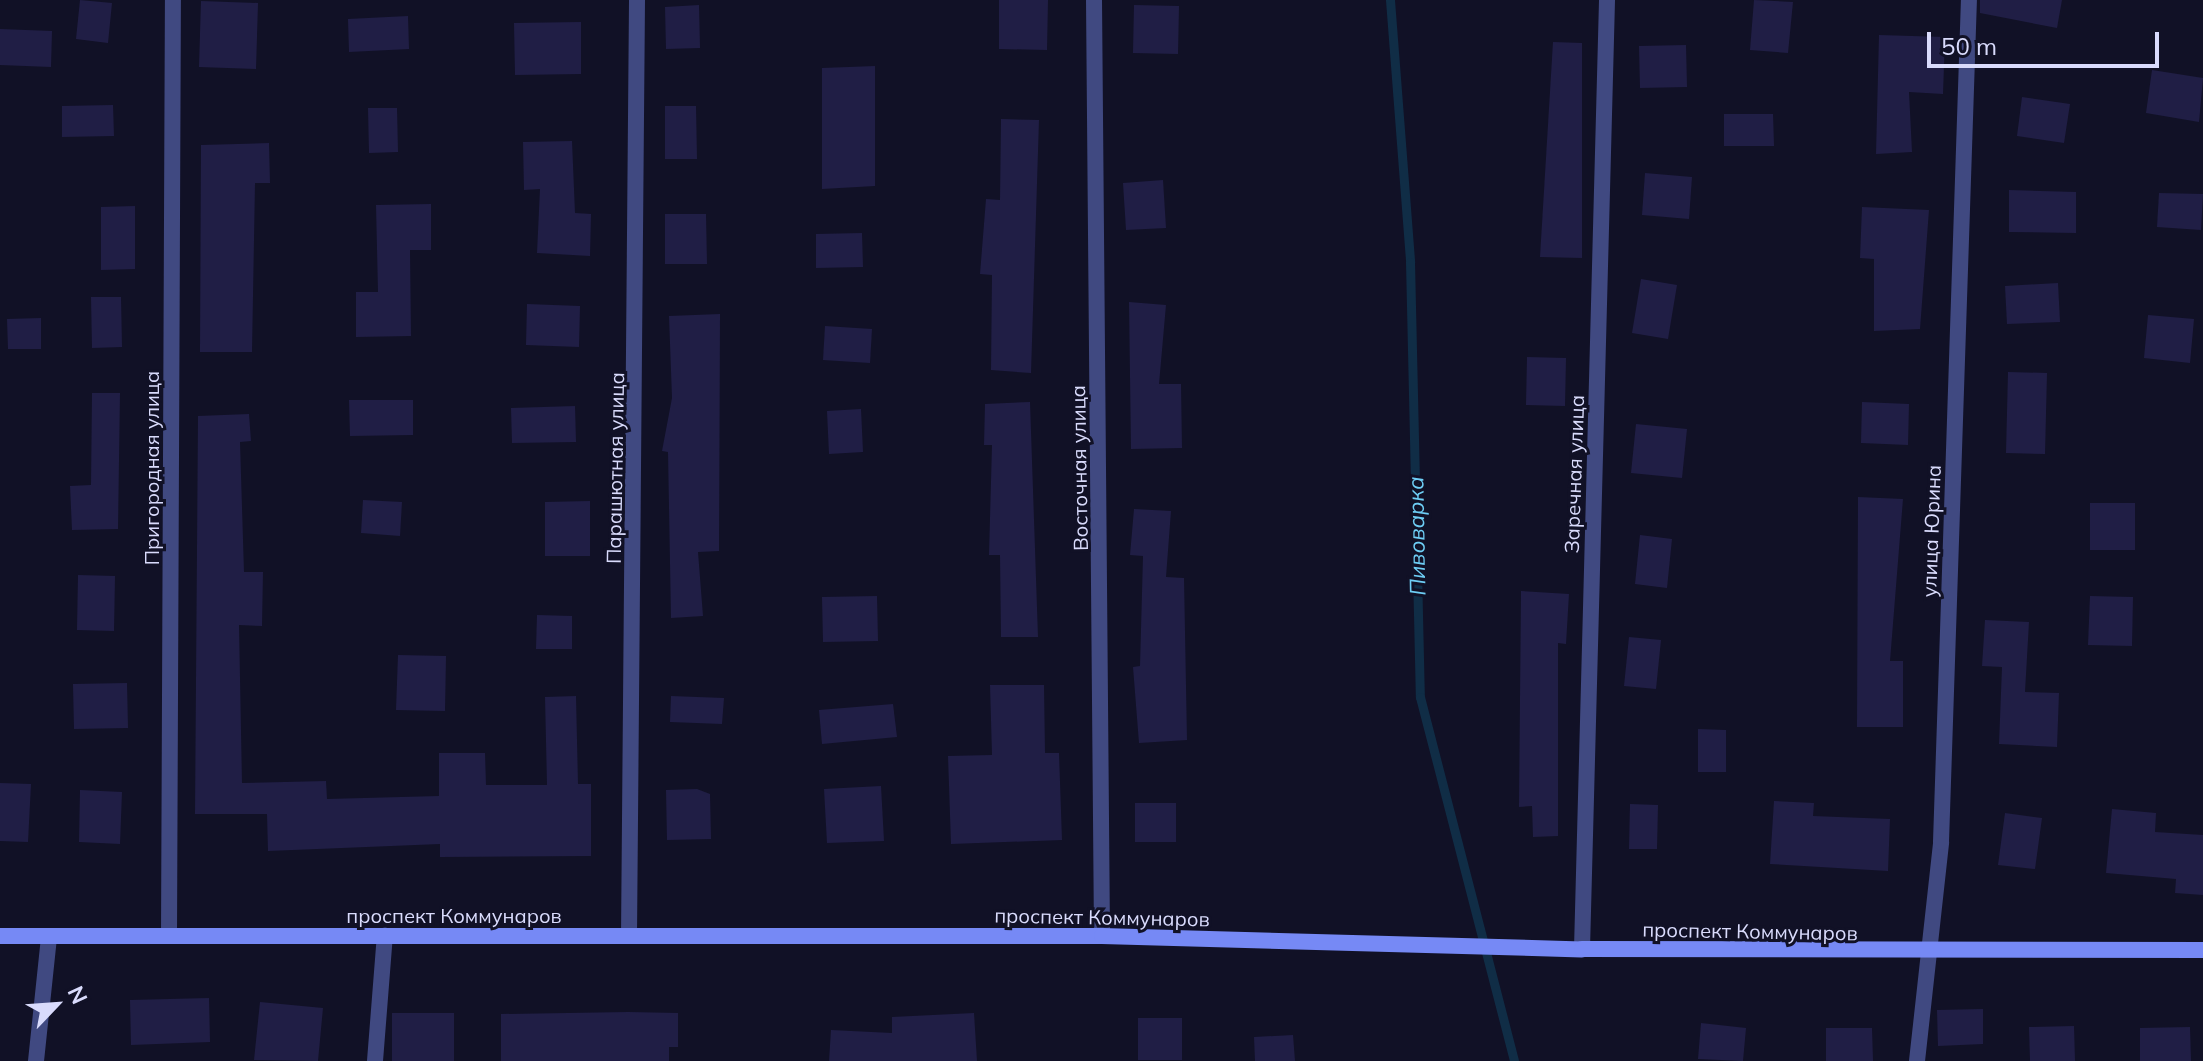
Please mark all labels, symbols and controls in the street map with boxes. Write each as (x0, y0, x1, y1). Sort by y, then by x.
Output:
scale bar (1931, 16, 2163, 66)
text: 50 m (1941, 31, 1997, 61)
street label: Пригородная улица (139, 371, 163, 565)
street label: Парашютная улица (601, 372, 629, 564)
street label: Восточная улица (1066, 385, 1092, 551)
street label: Заречная улица (1559, 394, 1589, 554)
street label: улица Юрина (1917, 464, 1945, 598)
water label: Пивоварка (1403, 476, 1431, 596)
street label: проспект Коммунаров (346, 903, 562, 927)
street label: проспект Коммунаров (994, 903, 1210, 931)
street label: проспект Коммунаров (1642, 917, 1858, 945)
north arrow (16, 965, 96, 1045)
text: N (62, 981, 94, 1008)

